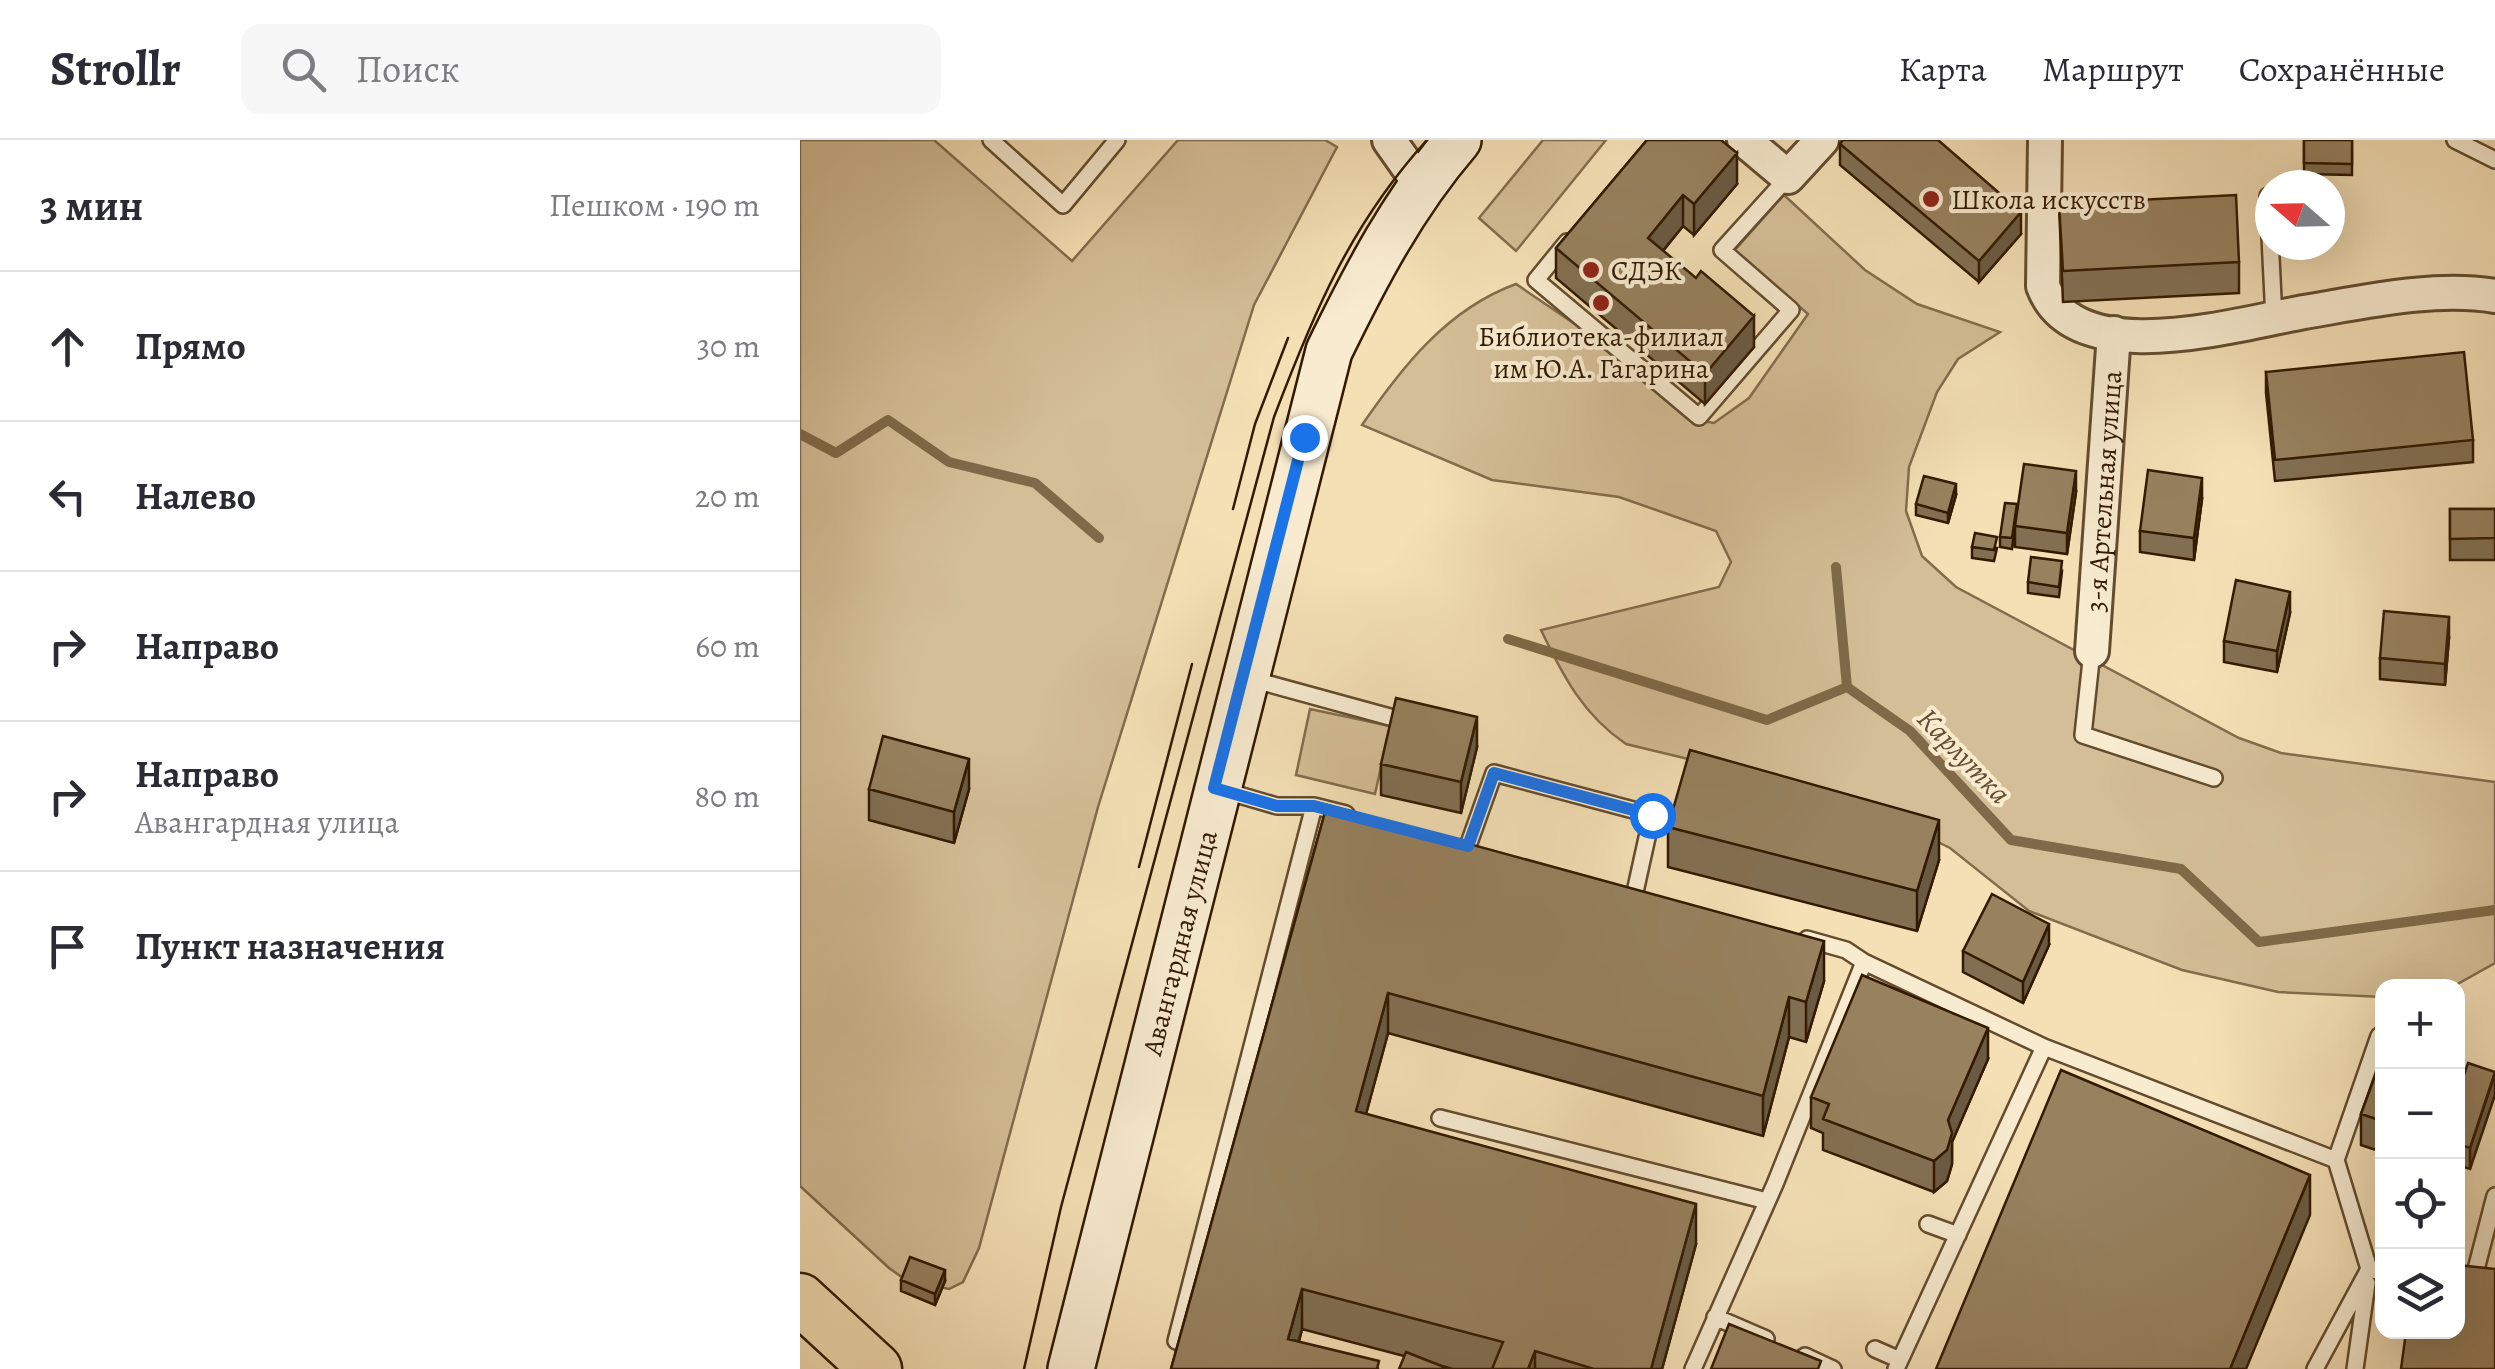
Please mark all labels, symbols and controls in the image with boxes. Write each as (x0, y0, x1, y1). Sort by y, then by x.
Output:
search box (241, 24, 941, 114)
text: Strollr (50, 36, 181, 102)
icon: search (276, 42, 331, 97)
text: Поиск (356, 43, 460, 95)
text: Карта (1899, 45, 1987, 93)
text: Маршрут (2042, 45, 2184, 93)
text: Сохранённые (2239, 45, 2445, 93)
north arrow (2255, 170, 2345, 260)
text: 3 мин (40, 177, 143, 234)
place label: Школа искусств (1951, 181, 2146, 219)
text: Пешком · 190 m (549, 183, 760, 227)
marker: Школа искусств (1920, 188, 1942, 210)
place label: СДЭК (1611, 252, 1682, 290)
marker: СДЭК (1580, 259, 1602, 281)
marker: Библиотека-филиал им Ю.А. Гагарина (1590, 292, 1612, 314)
place label: Библиотека-филиал им Ю.А. Гагарина (1478, 318, 1724, 388)
icon: ahead (40, 319, 95, 374)
text: Прямо (135, 320, 246, 372)
text: 30 m (697, 324, 760, 368)
street label: 3-я Артельная улица (2077, 369, 2131, 614)
route end (1282, 415, 1328, 461)
icon: left (40, 469, 95, 524)
text: Налево (135, 470, 256, 522)
text: 20 m (695, 474, 760, 518)
icon: right (40, 619, 95, 674)
text: Направо (135, 620, 279, 672)
text: 60 m (695, 624, 760, 668)
water label: Карлутка (1908, 699, 2020, 813)
text: Направо (135, 748, 279, 800)
icon: right (40, 769, 95, 824)
text: 80 m (694, 774, 760, 818)
route start (1630, 793, 1676, 839)
text: Авангардная улица (135, 800, 399, 844)
street label: Авангардная улица (1133, 826, 1227, 1060)
icon: arrive (40, 919, 95, 974)
text: Пункт назначения (135, 920, 445, 972)
map controls (2375, 979, 2465, 1339)
button: + (2375, 979, 2465, 1069)
button: − (2375, 1069, 2465, 1159)
button: locate (2375, 1159, 2465, 1249)
button: layers (2375, 1249, 2465, 1339)

